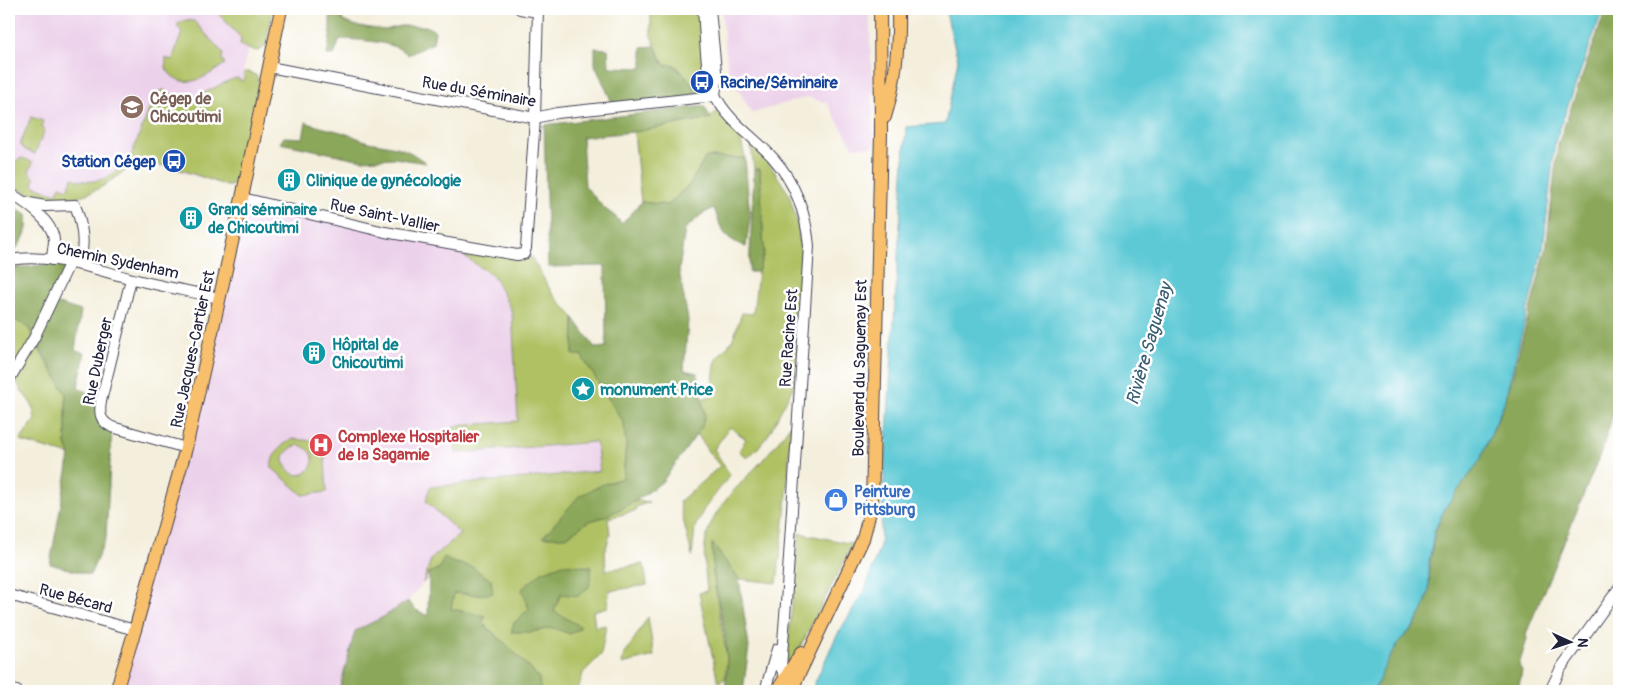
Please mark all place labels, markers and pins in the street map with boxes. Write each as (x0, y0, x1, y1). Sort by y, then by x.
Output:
bus stop icon: Racine/Séminaire (689, 69, 715, 95)
place label: Racine/Séminaire (720, 73, 839, 93)
place label: Cégep de Chicoutimi (150, 89, 221, 127)
school or university icon: Cégep de Chicoutimi (119, 94, 145, 120)
bus stop icon: Station Cégep (161, 148, 187, 174)
place label: Station Cégep (61, 152, 156, 172)
building icon: Clinique de gynécologie (276, 167, 302, 193)
place label: Clinique de gynécologie (306, 171, 462, 191)
place label: Grand séminaire de Chicoutimi (208, 200, 318, 238)
building icon: Grand séminaire de Chicoutimi (178, 205, 204, 231)
place label: Hôpital de Chicoutimi (332, 335, 403, 373)
building icon: Hôpital de Chicoutimi (301, 340, 327, 366)
place icon: monument Price (570, 376, 596, 402)
place label: monument Price (600, 380, 714, 400)
place label: Complexe Hospitalier de la Sagamie (338, 427, 480, 465)
hospital icon: Complexe Hospitalier de la Sagamie (308, 432, 334, 458)
place label: Peinture Pittsburg (854, 482, 915, 520)
shop icon: Peinture Pittsburg (823, 487, 849, 513)

